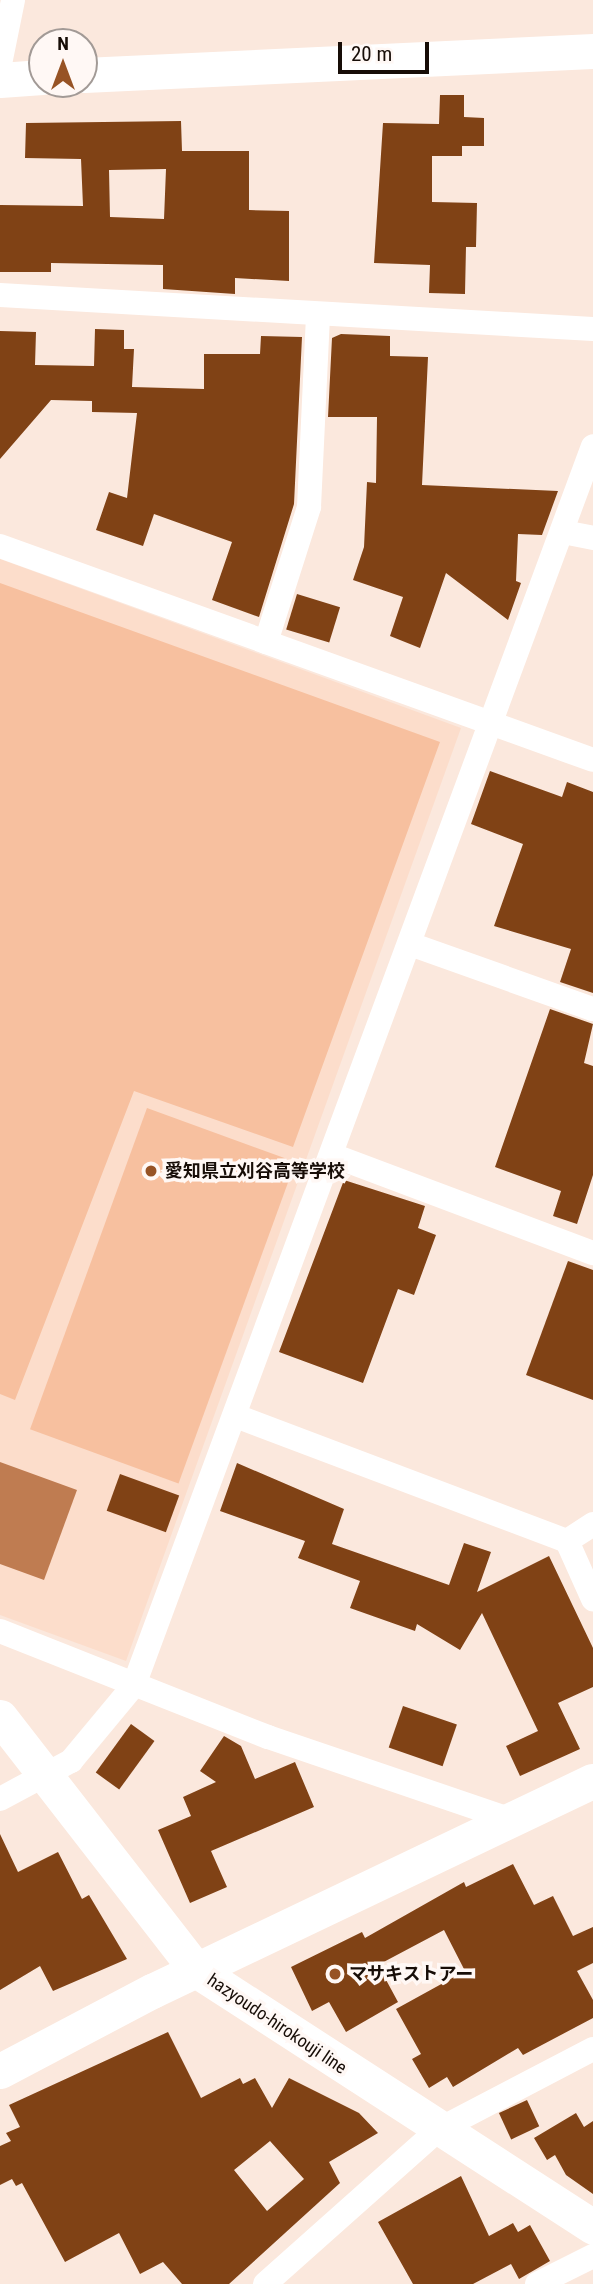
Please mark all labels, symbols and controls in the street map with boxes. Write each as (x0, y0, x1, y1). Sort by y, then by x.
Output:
north arrow (28, 28, 98, 98)
scale bar (341, 28, 432, 72)
text: N (57, 32, 69, 55)
text: 20 m (351, 42, 392, 66)
place label: 愛知県立刈谷高等学校 (165, 1160, 345, 1182)
marker: 愛知県立刈谷高等学校 (143, 1163, 159, 1179)
place label: マサキストアー (349, 1963, 474, 1985)
marker: マサキストアー (327, 1966, 343, 1982)
street label: hazyoudo-hirokouji line (203, 1969, 351, 2079)

